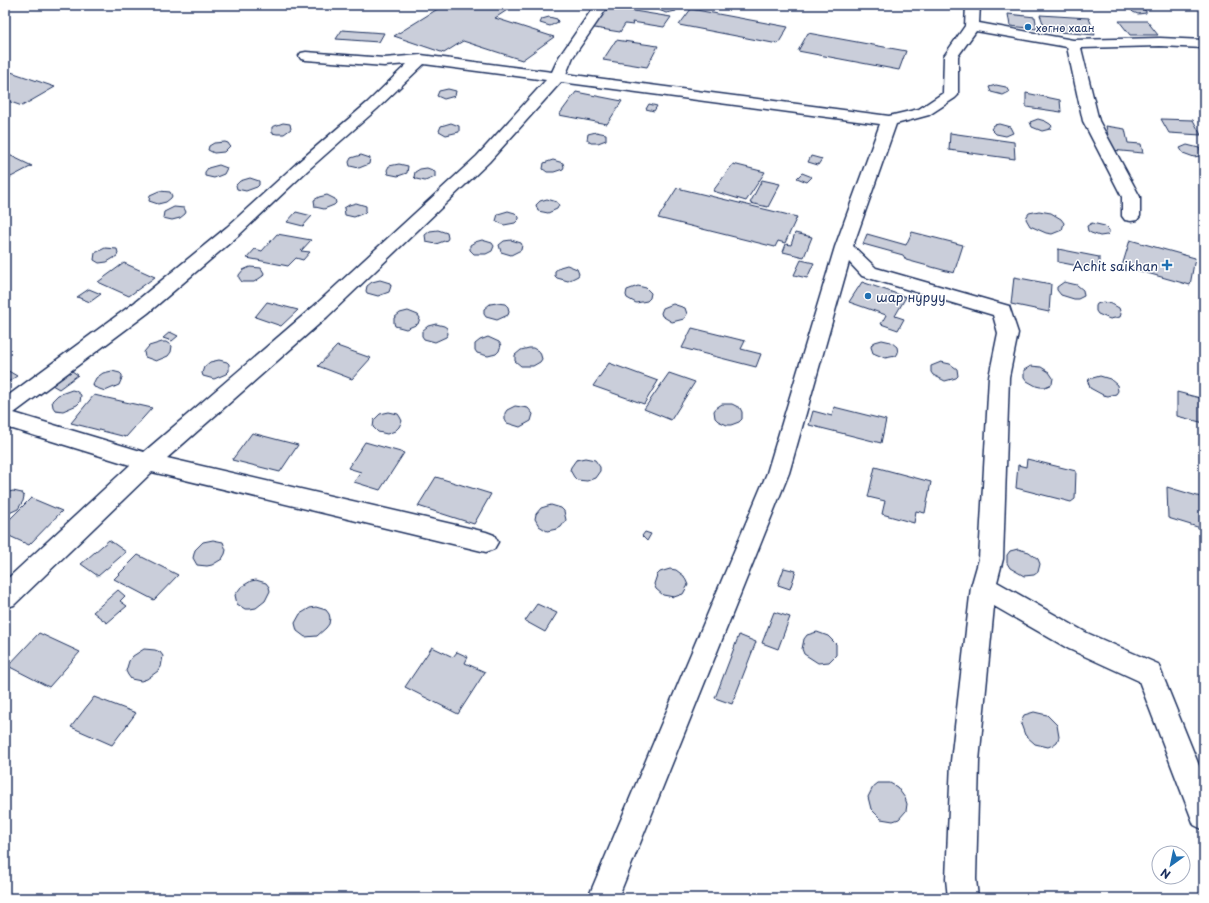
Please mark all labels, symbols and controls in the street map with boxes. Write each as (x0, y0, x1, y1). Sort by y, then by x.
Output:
place label: хөгнө хаан (1036, 19, 1095, 36)
marker: хөгнө хаан (1023, 22, 1033, 32)
place label: Achit saikhan (1072, 256, 1158, 275)
marker: Achit saikhan (1161, 259, 1173, 271)
place label: шар нуруу (876, 287, 946, 306)
marker: шар нуруу (863, 291, 873, 301)
north arrow (1151, 845, 1191, 885)
text: N (1157, 864, 1174, 883)

